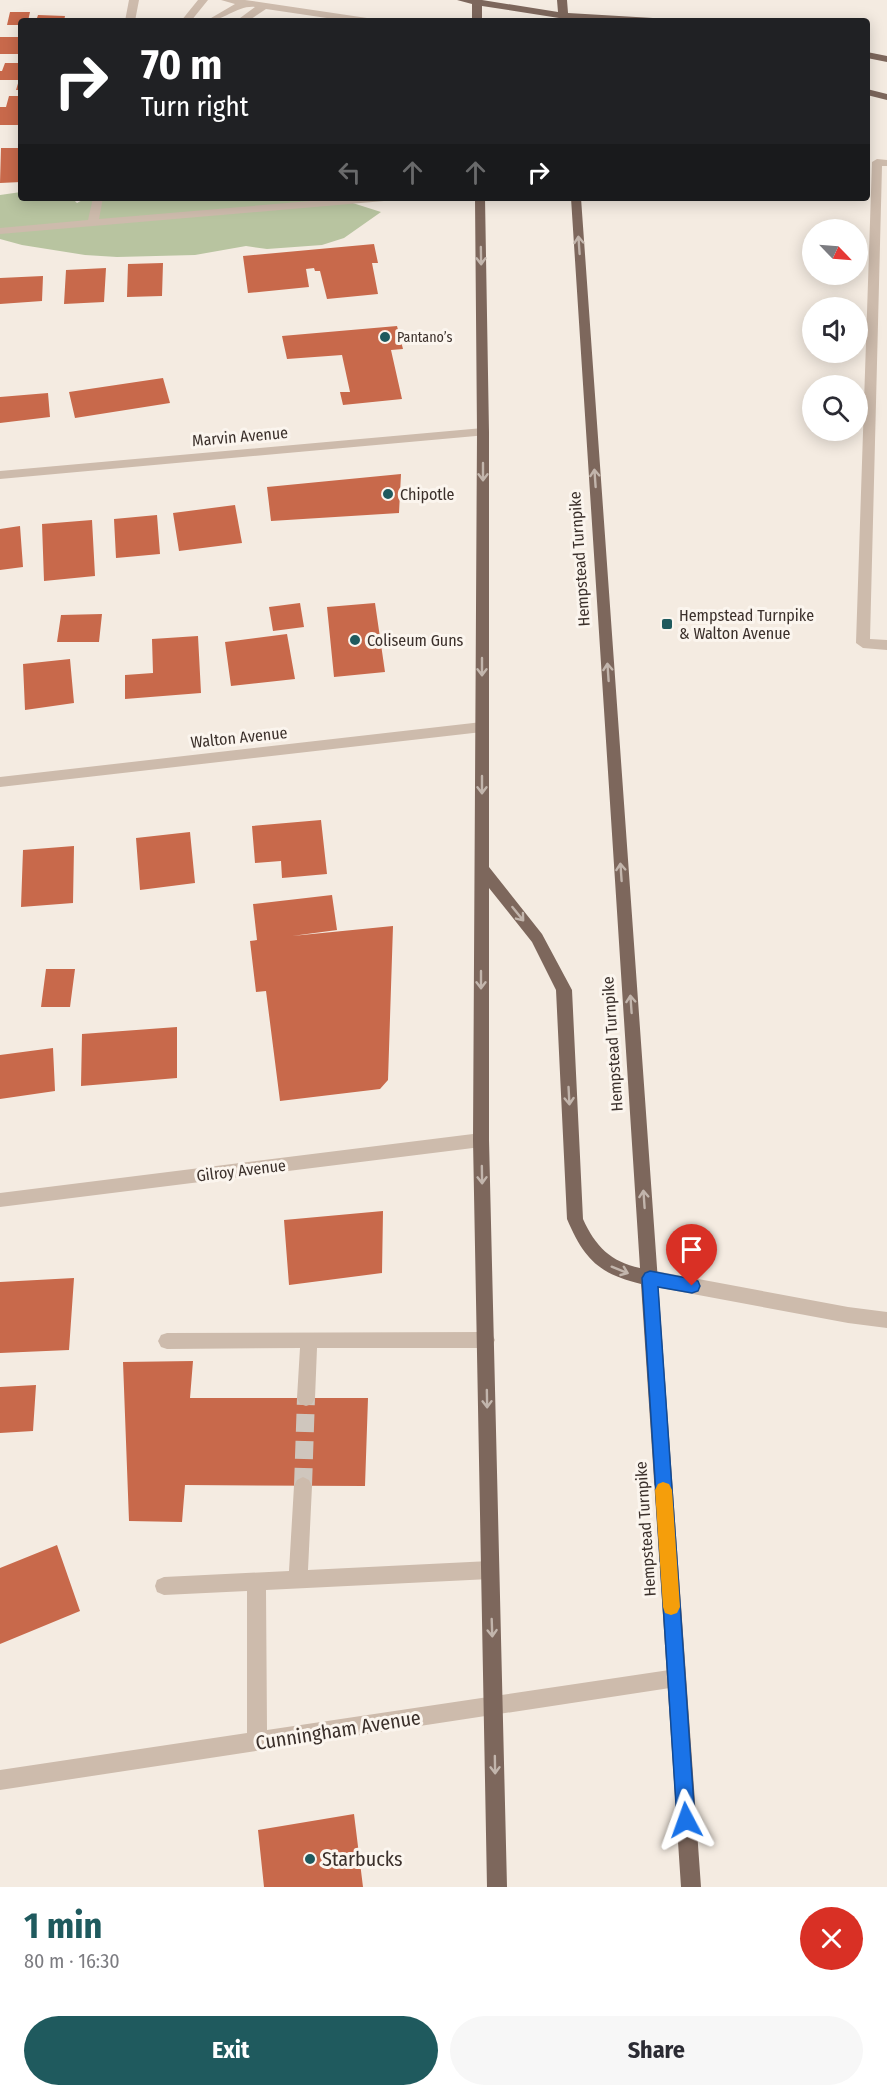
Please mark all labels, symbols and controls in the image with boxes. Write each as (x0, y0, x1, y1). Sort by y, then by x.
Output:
text: 70 m (141, 40, 222, 90)
icon: right (42, 42, 120, 120)
text: Turn right (141, 91, 249, 123)
icon: left (333, 156, 366, 189)
icon: ahead (396, 156, 429, 189)
icon: ahead (459, 156, 492, 189)
icon: right (522, 156, 555, 189)
north arrow (802, 219, 868, 285)
map controls (802, 219, 868, 441)
one-way arrow (574, 235, 585, 255)
one-way arrow (475, 246, 487, 266)
button: sound (802, 297, 868, 363)
place label: Pantano’s (397, 329, 453, 346)
marker: Pantano’s (378, 330, 392, 344)
button: search (802, 375, 868, 441)
street label: Marvin Avenue (191, 423, 289, 450)
one-way arrow (477, 462, 489, 482)
one-way arrow (589, 468, 600, 488)
place label: Chipotle (400, 485, 455, 504)
marker: Chipotle (381, 487, 395, 501)
street label: Hempstead Turnpike (565, 491, 594, 627)
place label: Hempstead Turnpike & Walton Avenue (679, 606, 814, 643)
marker: Hempstead Turnpike & Walton Avenue (660, 617, 674, 631)
place label: Coliseum Guns (367, 631, 464, 650)
marker: Coliseum Guns (348, 633, 362, 647)
one-way arrow (476, 657, 488, 677)
one-way arrow (602, 663, 613, 683)
street label: Walton Avenue (190, 723, 288, 752)
one-way arrow (476, 775, 488, 795)
one-way arrow (615, 862, 626, 882)
one-way arrow (512, 906, 525, 922)
one-way arrow (476, 970, 487, 990)
street label: Hempstead Turnpike (598, 976, 627, 1112)
one-way arrow (625, 995, 636, 1015)
one-way arrow (564, 1086, 575, 1106)
street label: Gilroy Avenue (195, 1156, 287, 1185)
one-way arrow (476, 1165, 488, 1184)
one-way arrow (639, 1189, 650, 1209)
pin (666, 1224, 717, 1286)
icon: arrive (675, 1233, 708, 1266)
one-way arrow (611, 1265, 629, 1276)
one-way arrow (481, 1388, 493, 1408)
street label: Hempstead Turnpike (631, 1461, 660, 1597)
one-way arrow (486, 1618, 497, 1638)
street label: Cunningham Avenue (254, 1705, 422, 1755)
one-way arrow (489, 1754, 501, 1774)
position arrow (654, 1788, 718, 1852)
place label: Starbucks (322, 1847, 403, 1871)
marker: Starbucks (303, 1852, 317, 1866)
text: 1 min (24, 1904, 102, 1948)
button: close (800, 1907, 863, 1970)
text: 80 m · 16:30 (24, 1949, 120, 1973)
button: Exit (24, 2016, 438, 2085)
button: Share (450, 2016, 863, 2085)

